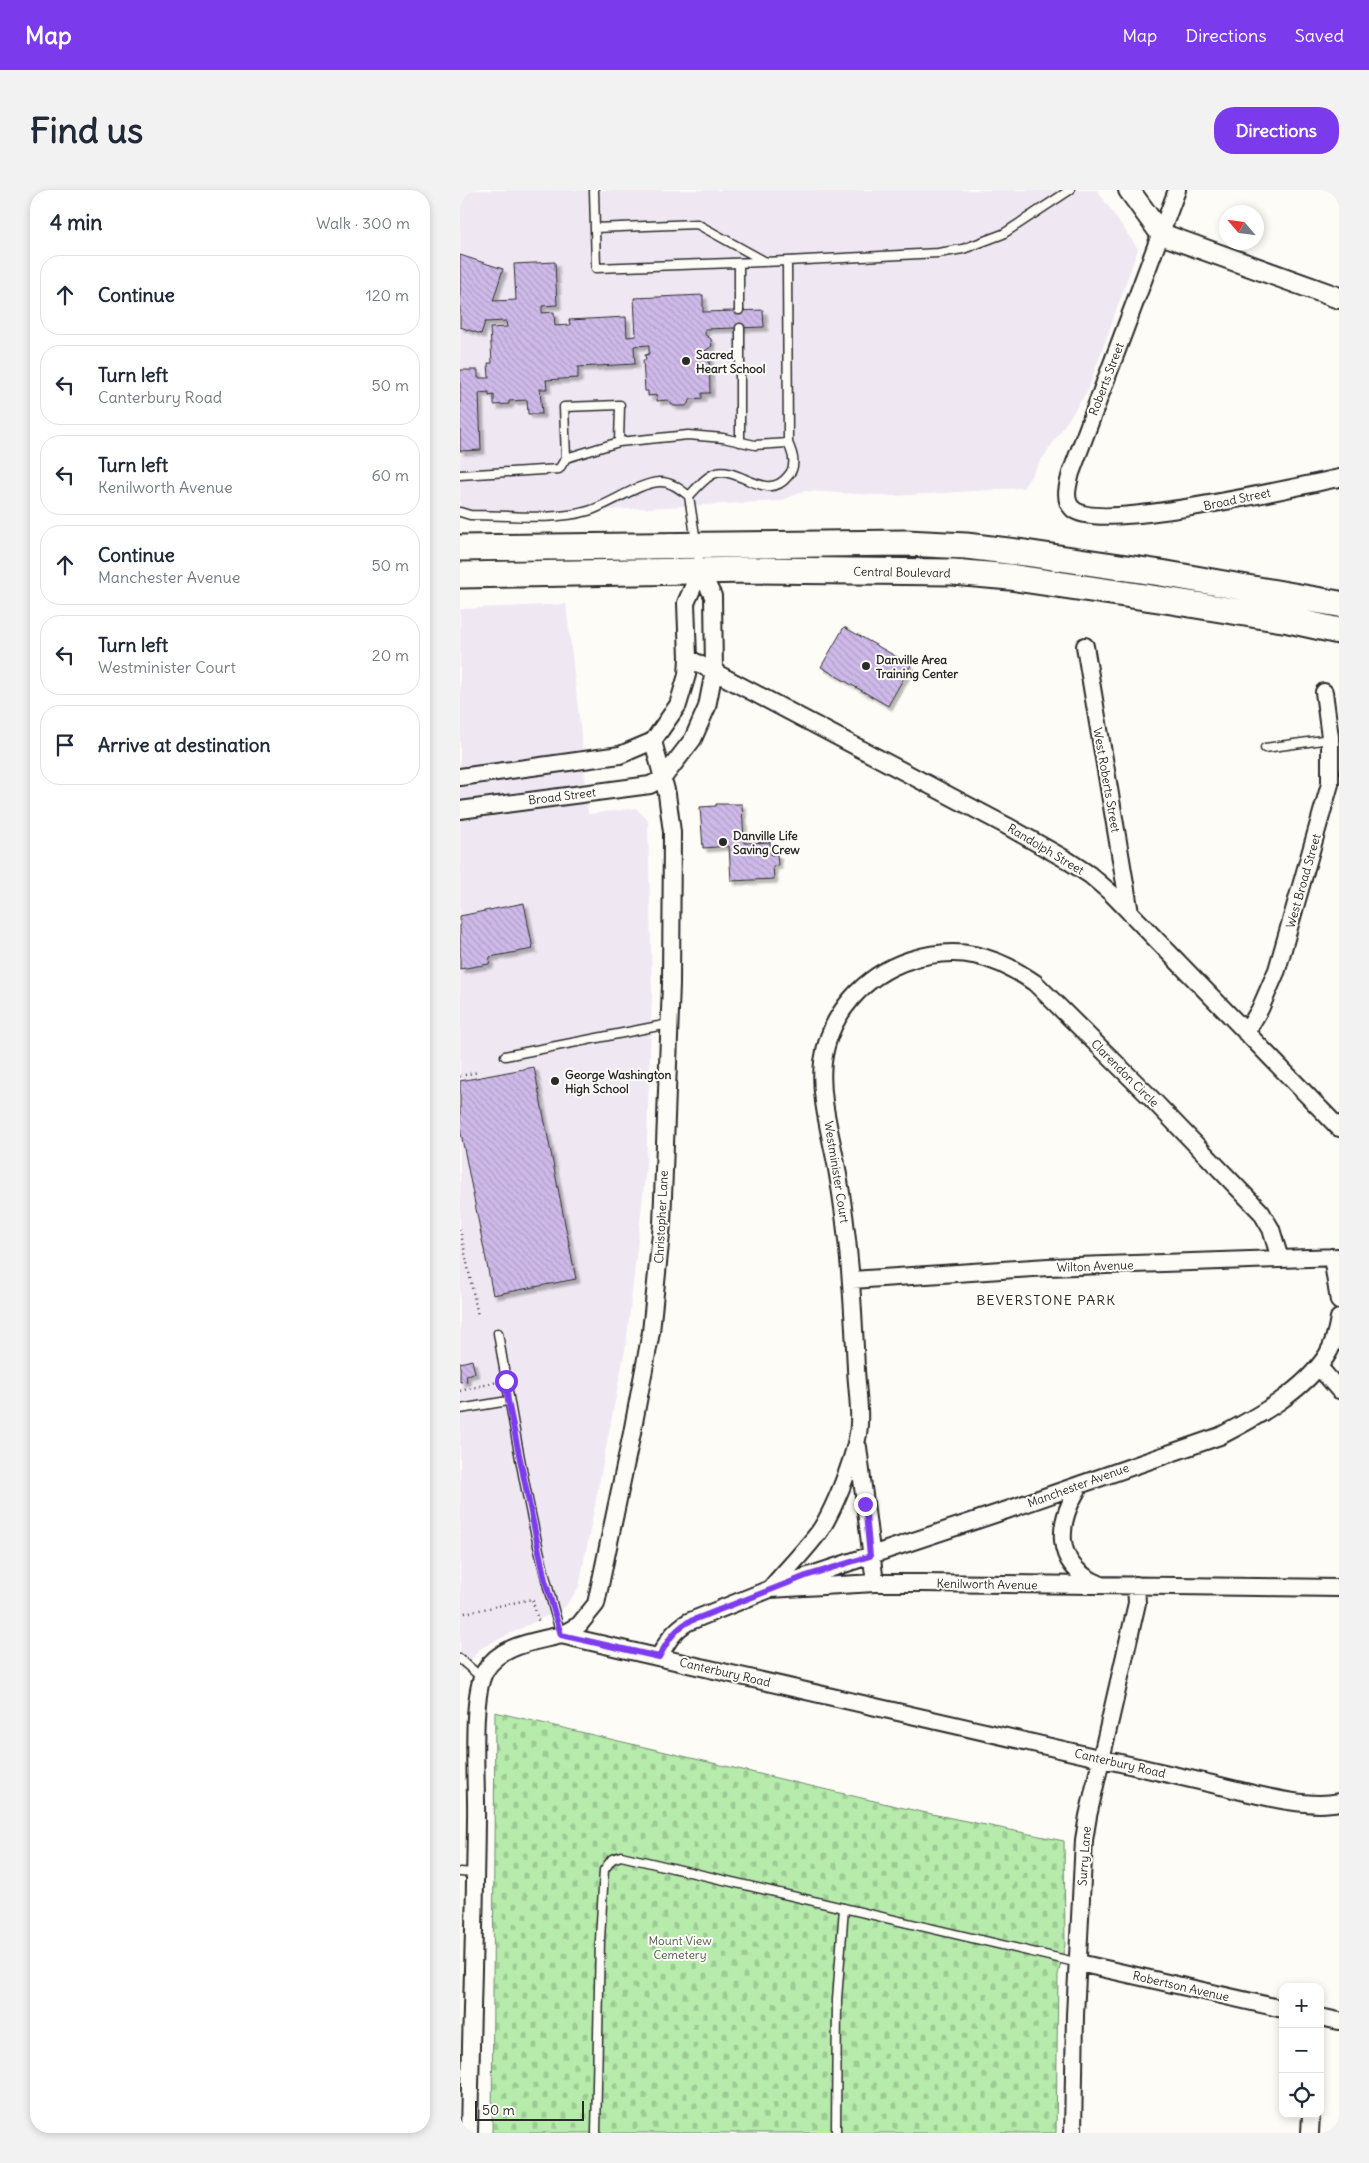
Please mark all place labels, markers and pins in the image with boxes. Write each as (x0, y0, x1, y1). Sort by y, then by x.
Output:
place label: Sacred Heart School (696, 347, 766, 376)
marker: Sacred Heart School (680, 355, 692, 367)
place label: Danville Area Training Center (876, 652, 958, 682)
marker: Danville Area Training Center (860, 660, 872, 672)
place label: Danville Life Saving Crew (733, 828, 800, 858)
marker: Danville Life Saving Crew (717, 836, 729, 848)
place label: George Washington High School (565, 1067, 672, 1097)
marker: George Washington High School (549, 1075, 561, 1087)

